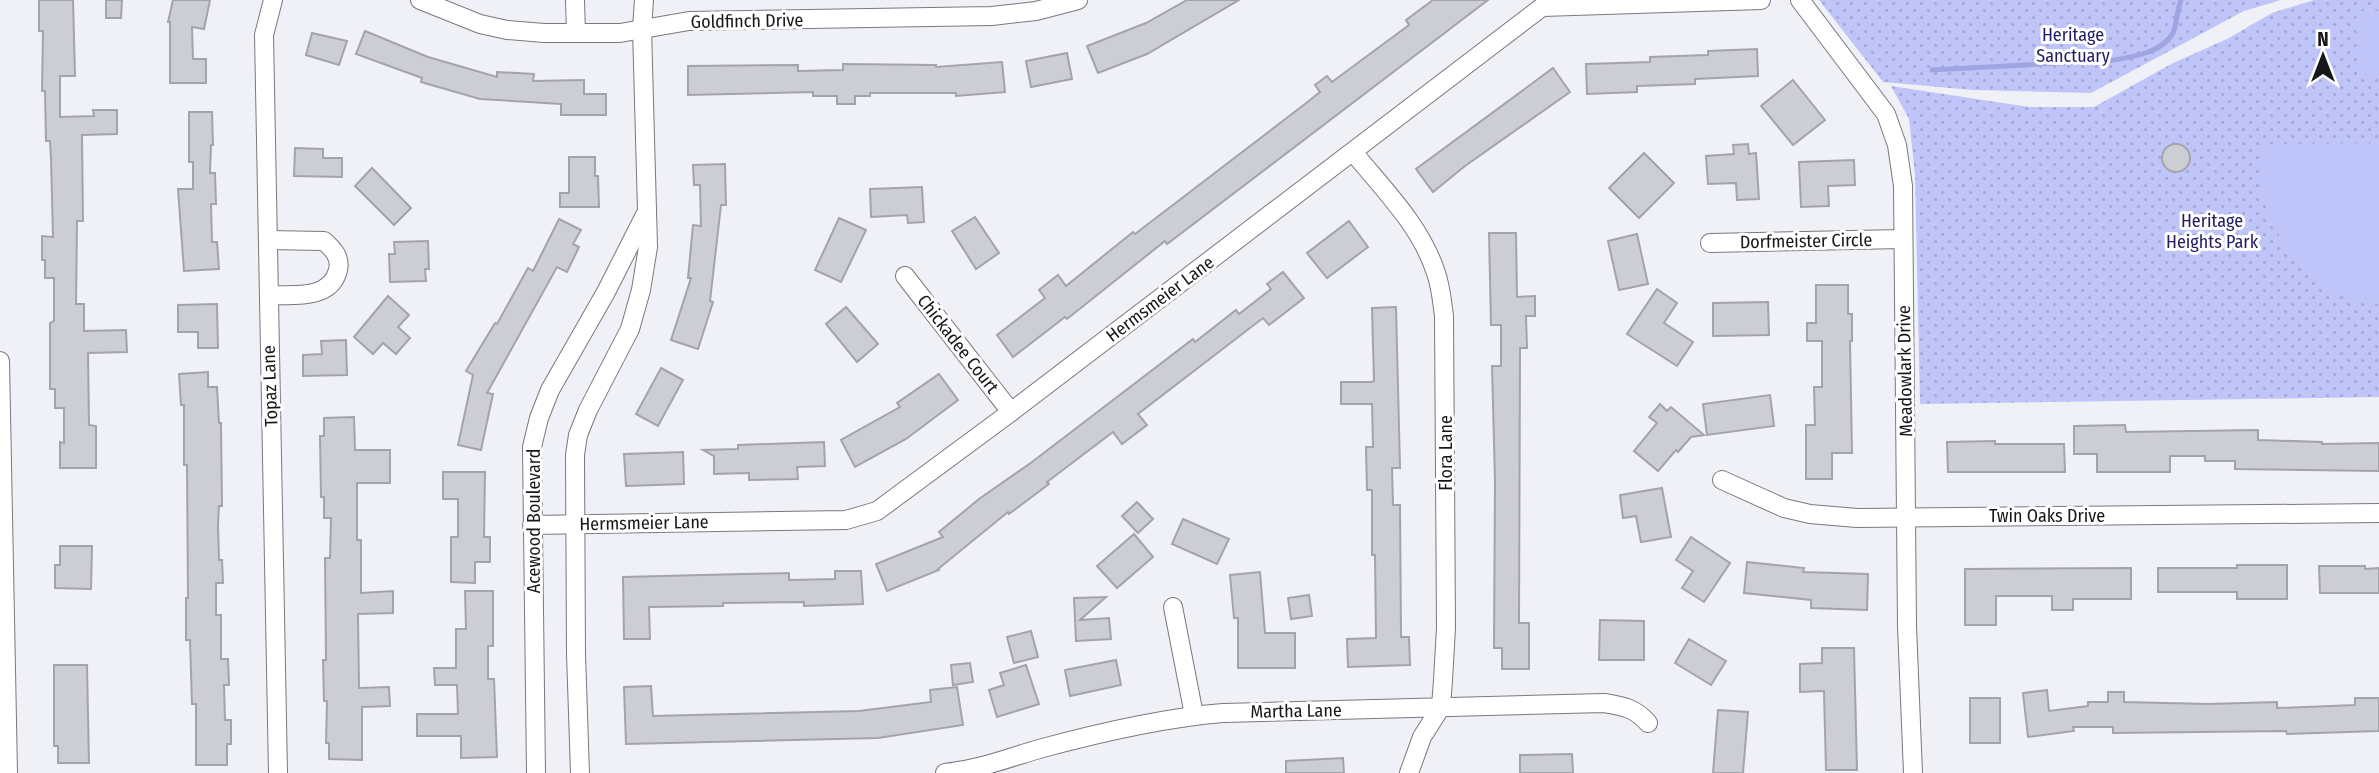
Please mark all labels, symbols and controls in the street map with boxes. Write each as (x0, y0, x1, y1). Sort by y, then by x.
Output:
street label: Goldfinch Drive (691, 9, 804, 33)
north arrow (2288, 21, 2358, 91)
park label: Heritage Sanctuary (2036, 24, 2110, 67)
text: N (2317, 28, 2329, 51)
park label: Heritage Heights Park (2166, 210, 2259, 253)
street label: Dorfmeister Circle (1740, 229, 1872, 253)
street label: Hermsmeier Lane (1102, 251, 1218, 347)
street label: Chickadee Court (913, 290, 1003, 398)
street label: Meadowlark Drive (1893, 305, 1917, 437)
street label: Topaz Lane (258, 345, 282, 427)
street label: Flora Lane (1435, 415, 1457, 491)
street label: Acewood Boulevard (523, 449, 545, 593)
street label: Twin Oaks Drive (1989, 505, 2105, 527)
street label: Hermsmeier Lane (579, 511, 709, 535)
street label: Martha Lane (1250, 699, 1342, 723)

